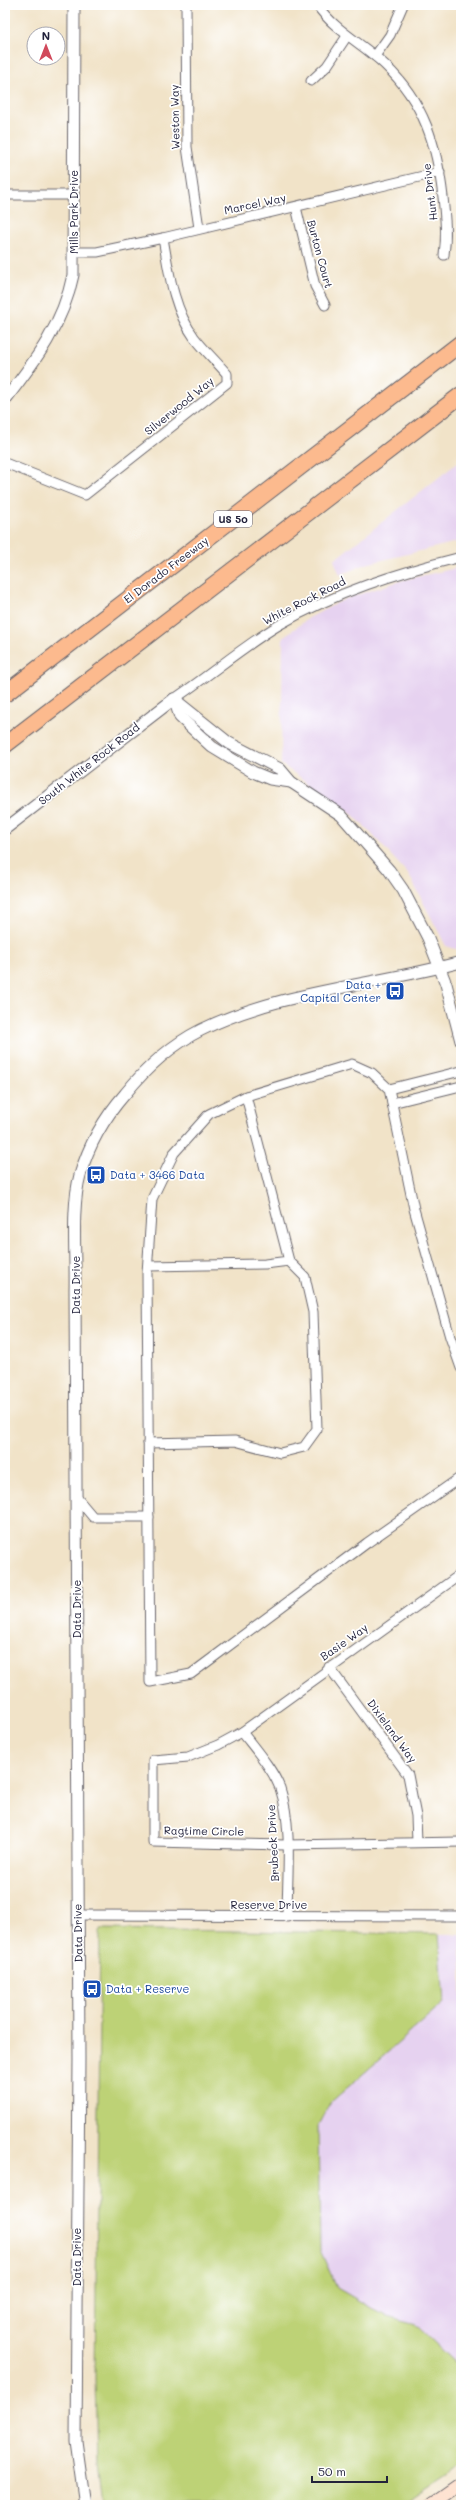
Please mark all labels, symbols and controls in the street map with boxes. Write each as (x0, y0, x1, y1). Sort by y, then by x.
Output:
north arrow (26, 26, 66, 66)
text: N (42, 28, 50, 43)
street label: Weston Way (166, 84, 183, 150)
street label: Hunt Drive (419, 162, 440, 221)
street label: Mills Park Drive (66, 170, 81, 254)
street label: Marcel Way (223, 190, 287, 217)
street label: Burton Court (304, 218, 337, 290)
street label: Silverwood Way (141, 373, 217, 438)
road number: US 50 (214, 511, 252, 527)
street label: El Dorado Freeway (120, 533, 211, 606)
street label: White Rock Road (260, 573, 348, 628)
street label: South White Rock Road (35, 719, 142, 808)
place label: Data + Capital Center (300, 977, 381, 1005)
bus stop icon: Data + Capital Center (384, 980, 406, 1002)
bus stop icon: Data + 3466 Data (85, 1164, 107, 1186)
place label: Data + 3466 Data (110, 1167, 205, 1182)
street label: Data Drive (68, 1255, 83, 1314)
street label: Data Drive (69, 1579, 84, 1638)
street label: Basie Way (317, 1620, 371, 1664)
street label: Dixieland Way (364, 1696, 421, 1766)
street label: Brubeck Drive (263, 1804, 282, 1882)
street label: Ragtime Circle (164, 1822, 245, 1839)
street label: Reserve Drive (231, 1897, 308, 1912)
street label: Data Drive (69, 1903, 86, 1962)
bus stop icon: Data + Reserve (81, 1978, 103, 2000)
place label: Data + Reserve (106, 1981, 189, 1996)
street label: Data Drive (69, 2227, 84, 2286)
scale bar (312, 2458, 387, 2484)
text: 50 m (318, 2463, 346, 2479)

